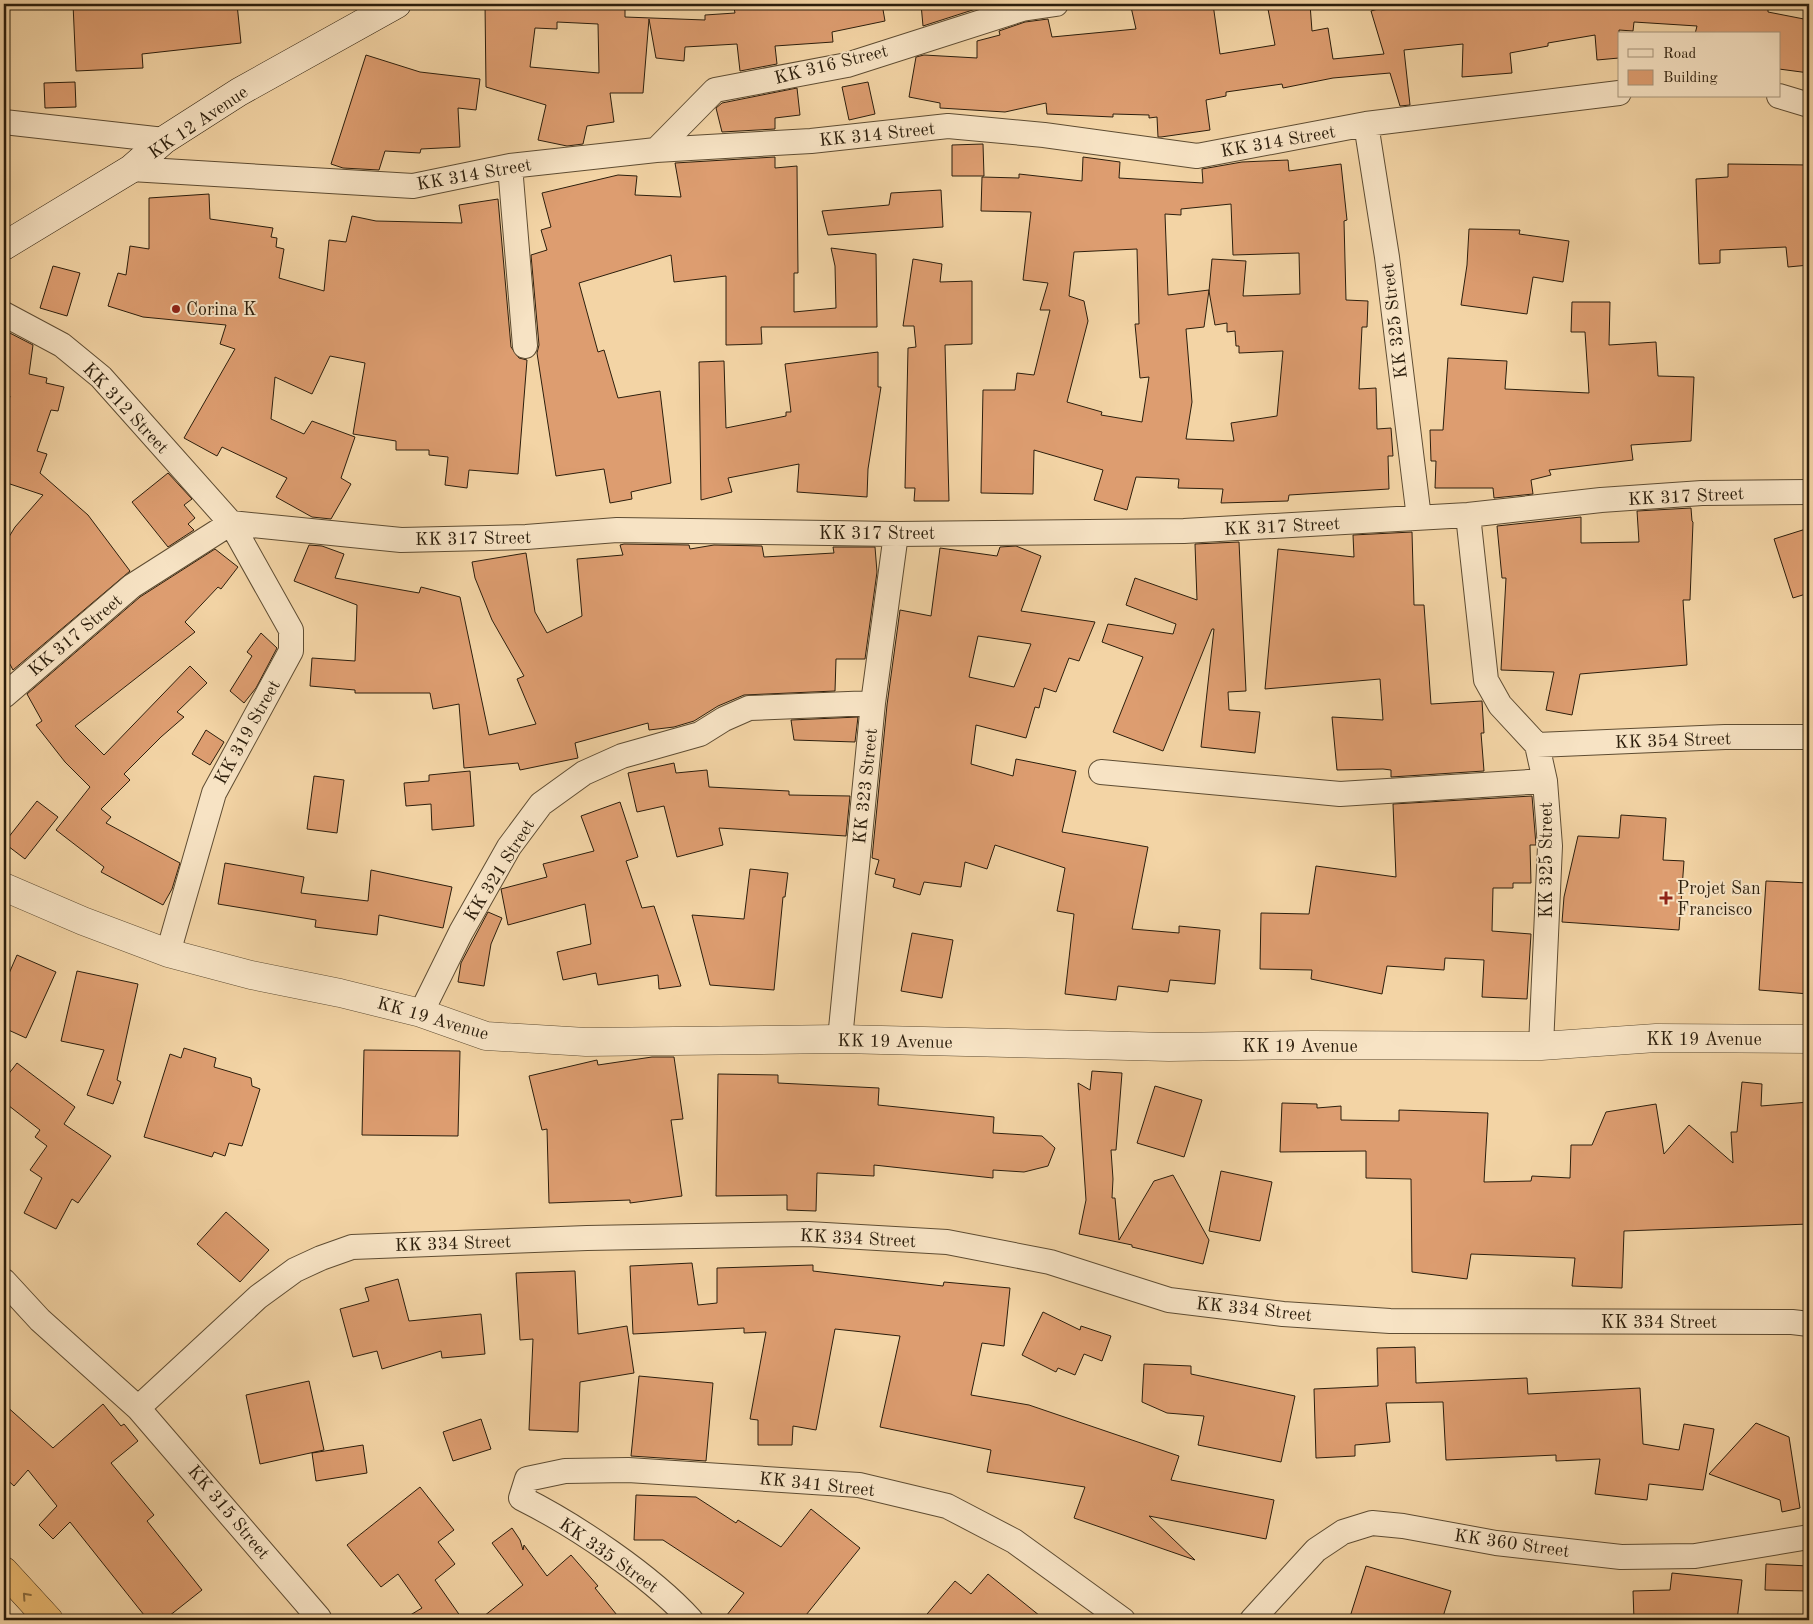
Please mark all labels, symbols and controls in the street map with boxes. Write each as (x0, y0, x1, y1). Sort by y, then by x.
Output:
legend (1618, 32, 1780, 98)
street label: KK 316 Street (773, 42, 890, 88)
text: Road (1663, 47, 1697, 62)
text: Building (1663, 71, 1718, 86)
street label: KK 12 Avenue (146, 83, 251, 163)
street label: KK 314 Street (818, 120, 936, 150)
street label: KK 314 Street (1219, 123, 1337, 161)
street label: KK 314 Street (415, 156, 533, 194)
street label: KK 325 Street (1379, 262, 1411, 380)
place label: Corina K (186, 301, 257, 319)
marker: Corina K (170, 303, 182, 315)
street label: KK 312 Street (79, 360, 172, 457)
street label: KK 317 Street (1627, 485, 1745, 509)
street label: KK 317 Street (1223, 515, 1341, 539)
street label: KK 317 Street (819, 525, 935, 543)
street label: KK 317 Street (415, 529, 531, 549)
street label: KK 317 Street (25, 591, 126, 680)
street label: KK 319 Street (212, 677, 284, 788)
street label: KK 323 Street (851, 727, 881, 845)
street label: KK 354 Street (1615, 730, 1731, 752)
street label: KK 325 Street (1538, 802, 1556, 918)
street label: KK 321 Street (461, 816, 538, 925)
place label: Projet San Francisco (1677, 880, 1761, 919)
marker: Projet San Francisco (1659, 891, 1673, 905)
street label: KK 19 Avenue (375, 994, 491, 1044)
street label: KK 19 Avenue (1646, 1031, 1762, 1049)
street label: KK 19 Avenue (837, 1032, 953, 1052)
street label: KK 19 Avenue (1242, 1038, 1358, 1056)
street label: KK 334 Street (799, 1227, 917, 1251)
street label: KK 334 Street (395, 1233, 511, 1255)
street label: KK 334 Street (1195, 1295, 1313, 1325)
street label: KK 334 Street (1601, 1314, 1717, 1332)
street label: KK 315 Street (184, 1462, 273, 1563)
street label: KK 341 Street (758, 1470, 876, 1500)
street label: KK 335 Street (556, 1515, 661, 1597)
street label: KK 360 Street (1453, 1527, 1571, 1561)
one-way arrow (23, 1592, 32, 1601)

